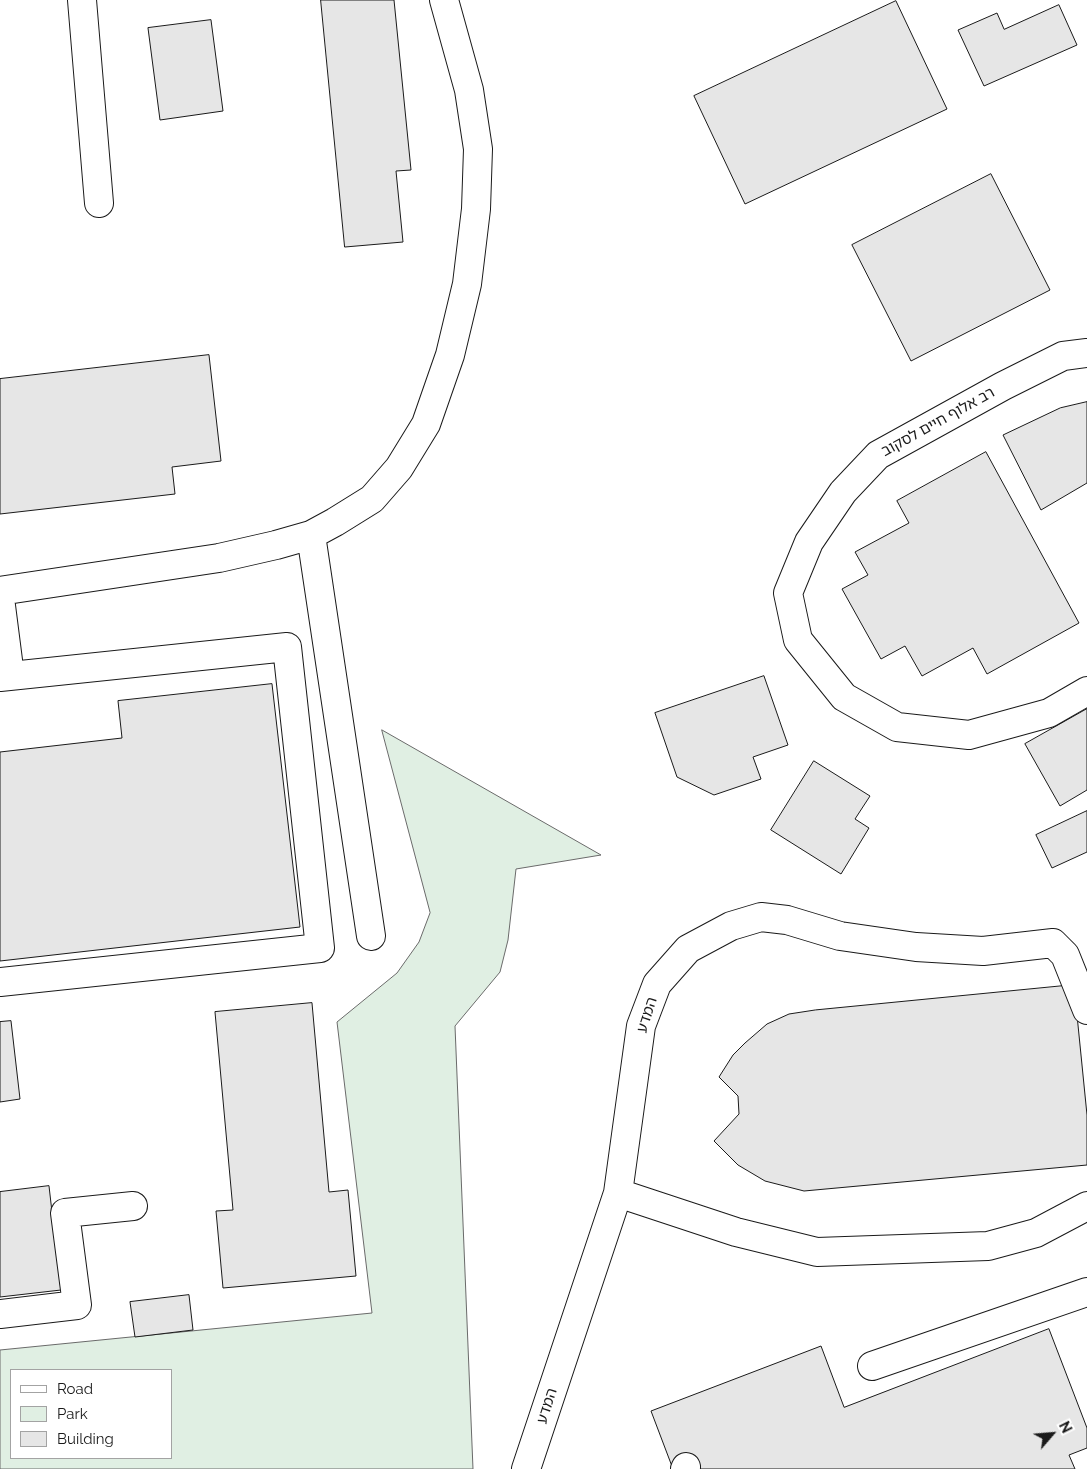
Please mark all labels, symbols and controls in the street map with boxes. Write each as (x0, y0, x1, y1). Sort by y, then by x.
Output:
street label: רב אלוף חיים לסקוב (878, 383, 998, 461)
street label: המדע (633, 995, 661, 1035)
legend (10, 1369, 172, 1459)
text: Road (57, 1380, 93, 1398)
street label: המדע (533, 1386, 561, 1426)
text: Park (57, 1405, 88, 1423)
north arrow (1027, 1409, 1077, 1459)
text: N (1056, 1419, 1075, 1436)
text: Building (57, 1430, 114, 1448)

